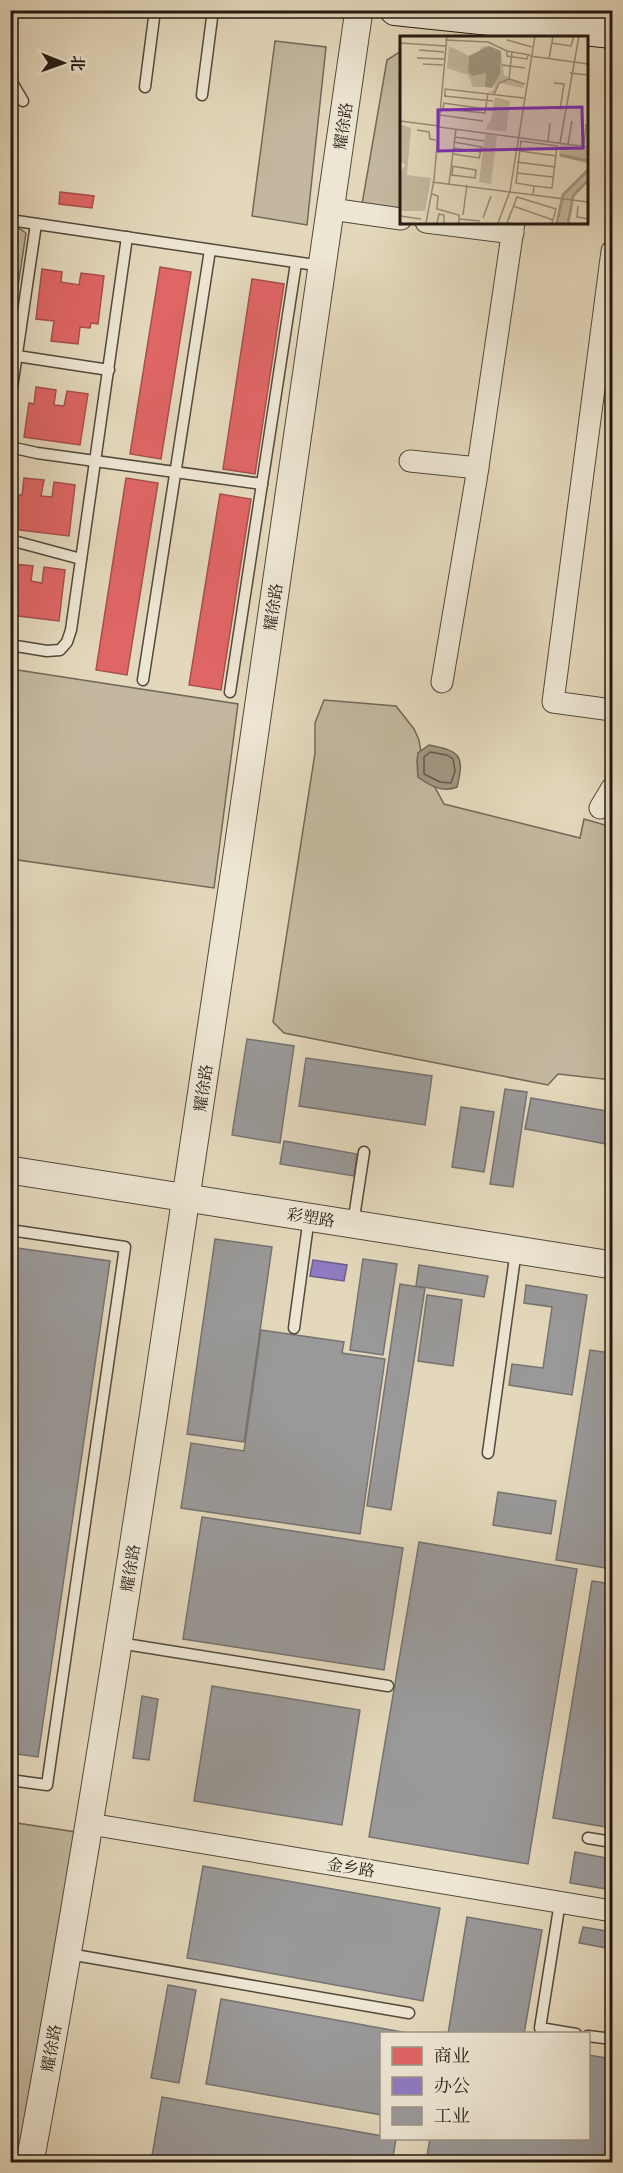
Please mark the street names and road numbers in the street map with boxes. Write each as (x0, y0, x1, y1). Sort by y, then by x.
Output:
street label: 耀徐路 (330, 101, 356, 151)
street label: 耀徐路 (260, 582, 286, 632)
street label: 耀徐路 (190, 1063, 216, 1113)
street label: 彩塑路 (286, 1203, 336, 1231)
street label: 耀徐路 (116, 1543, 144, 1593)
street label: 金乡路 (326, 1853, 376, 1881)
street label: 耀徐路 (37, 2023, 65, 2073)

